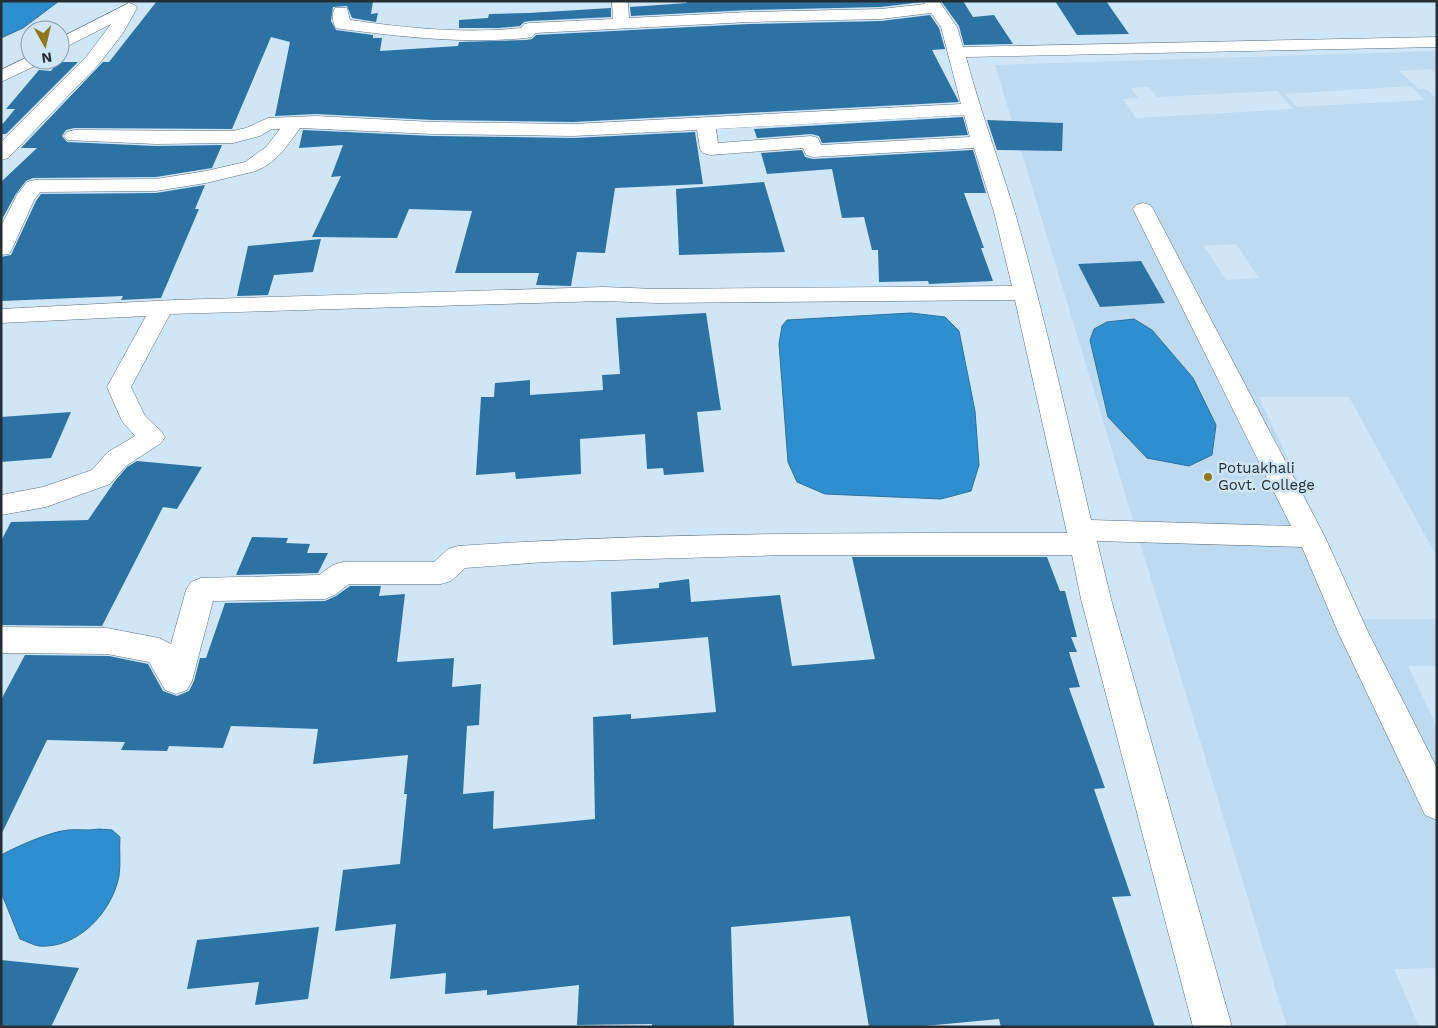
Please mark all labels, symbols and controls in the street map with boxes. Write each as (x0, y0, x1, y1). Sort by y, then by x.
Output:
north arrow (20, 20, 70, 70)
text: N (41, 49, 53, 67)
place label: Potuakhali Govt. College (1218, 459, 1315, 494)
marker: Potuakhali Govt. College (1202, 471, 1214, 483)

